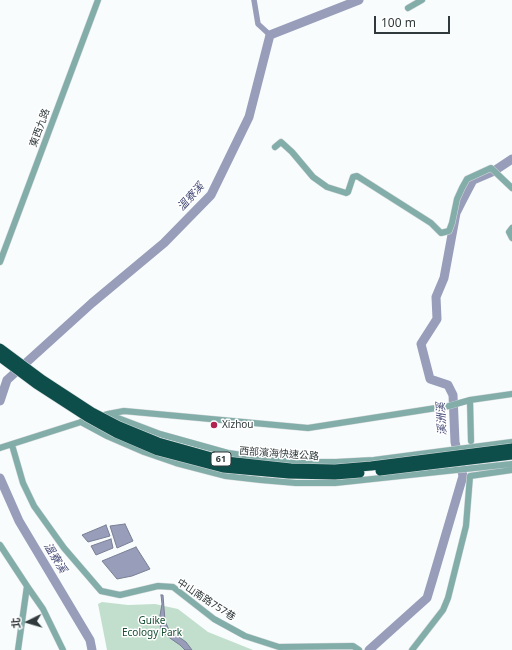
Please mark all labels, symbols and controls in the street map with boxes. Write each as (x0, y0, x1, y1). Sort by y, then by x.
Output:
scale bar (376, 8, 452, 34)
text: 100 m (381, 14, 416, 31)
street label: 東西九路 (28, 107, 52, 149)
water label: 溫寮溪 (175, 180, 207, 214)
water label: 溪洲溪 (435, 402, 449, 436)
place label: Xizhou (222, 419, 254, 431)
marker: Xizhou (209, 420, 219, 430)
street label: 西部濱海快速公路 (239, 445, 319, 463)
road number: 61 (211, 452, 231, 466)
water label: 溫寮溪 (41, 540, 69, 576)
street label: 中山南路757巷 (175, 577, 237, 623)
north arrow (8, 602, 48, 642)
park label: Guike Ecology Park (122, 615, 182, 638)
text: 北 (8, 617, 23, 629)

